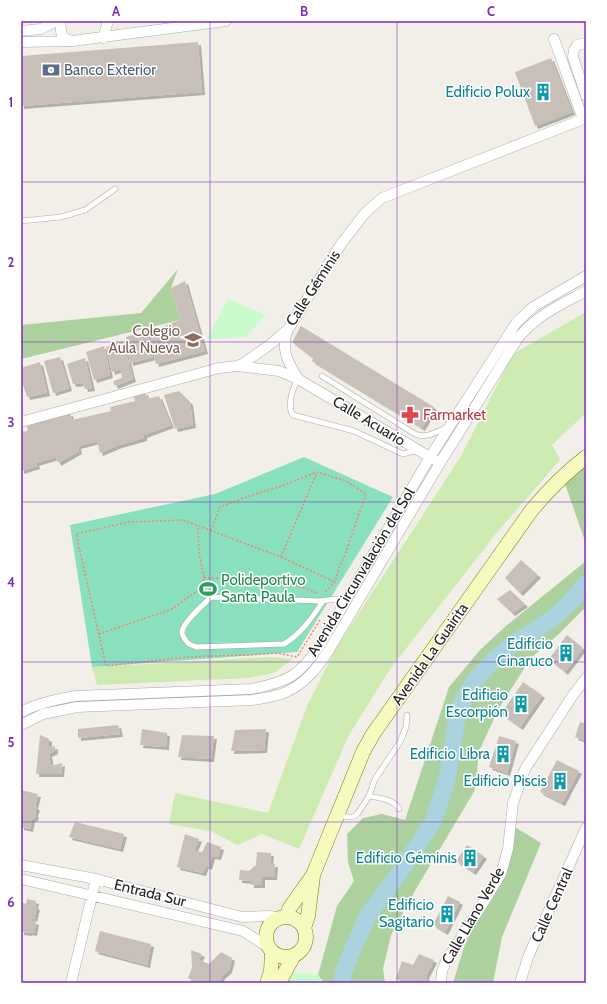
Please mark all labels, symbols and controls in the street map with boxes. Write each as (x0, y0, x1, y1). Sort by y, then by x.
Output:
text: A (112, 3, 121, 19)
text: B (300, 3, 308, 19)
text: C (487, 3, 495, 19)
bank icon: Banco Exterior (41, 60, 61, 80)
place label: Banco Exterior (64, 61, 156, 79)
building icon: Edificio Polux (533, 82, 553, 102)
place label: Edificio Polux (446, 83, 530, 101)
text: 1 (9, 94, 13, 110)
street label: Calle Géminis (282, 247, 344, 329)
text: 2 (8, 254, 15, 270)
place label: Colegio Aula Nueva (109, 322, 181, 357)
school or university icon: Colegio Aula Nueva (183, 330, 203, 350)
street label: Calle Acuario (329, 392, 409, 450)
pharmacy icon: Farmarket (400, 405, 420, 425)
place label: Farmarket (423, 406, 486, 424)
text: 3 (7, 414, 15, 430)
street label: Avenida Circunvalación del Sol (304, 484, 419, 659)
place label: Polideportivo Santa Paula (221, 571, 305, 606)
text: 4 (7, 574, 15, 590)
sports icon: Polideportivo Santa Paula (198, 579, 218, 599)
street label: Avenida La Guairita (388, 599, 472, 709)
place label: Edificio Cinaruco (497, 635, 553, 670)
building icon: Edificio Cinaruco (556, 643, 576, 663)
place label: Edificio Escorpión (446, 686, 508, 721)
building icon: Edificio Escorpión (511, 694, 531, 714)
text: 5 (8, 734, 15, 750)
building icon: Edificio Libra (493, 744, 513, 764)
place label: Edificio Libra (410, 745, 491, 763)
building icon: Edificio Piscis (550, 771, 570, 791)
place label: Edificio Piscis (464, 772, 547, 790)
building icon: Edificio Géminis (460, 848, 480, 868)
place label: Edificio Géminis (356, 849, 457, 867)
street label: Calle Llano Verde (438, 864, 508, 968)
street label: Calle Central (528, 864, 577, 945)
street label: Entrada Sur (112, 875, 188, 911)
text: 6 (7, 894, 15, 910)
place label: Edificio Sagitario (379, 896, 434, 931)
building icon: Edificio Sagitario (437, 904, 457, 924)

